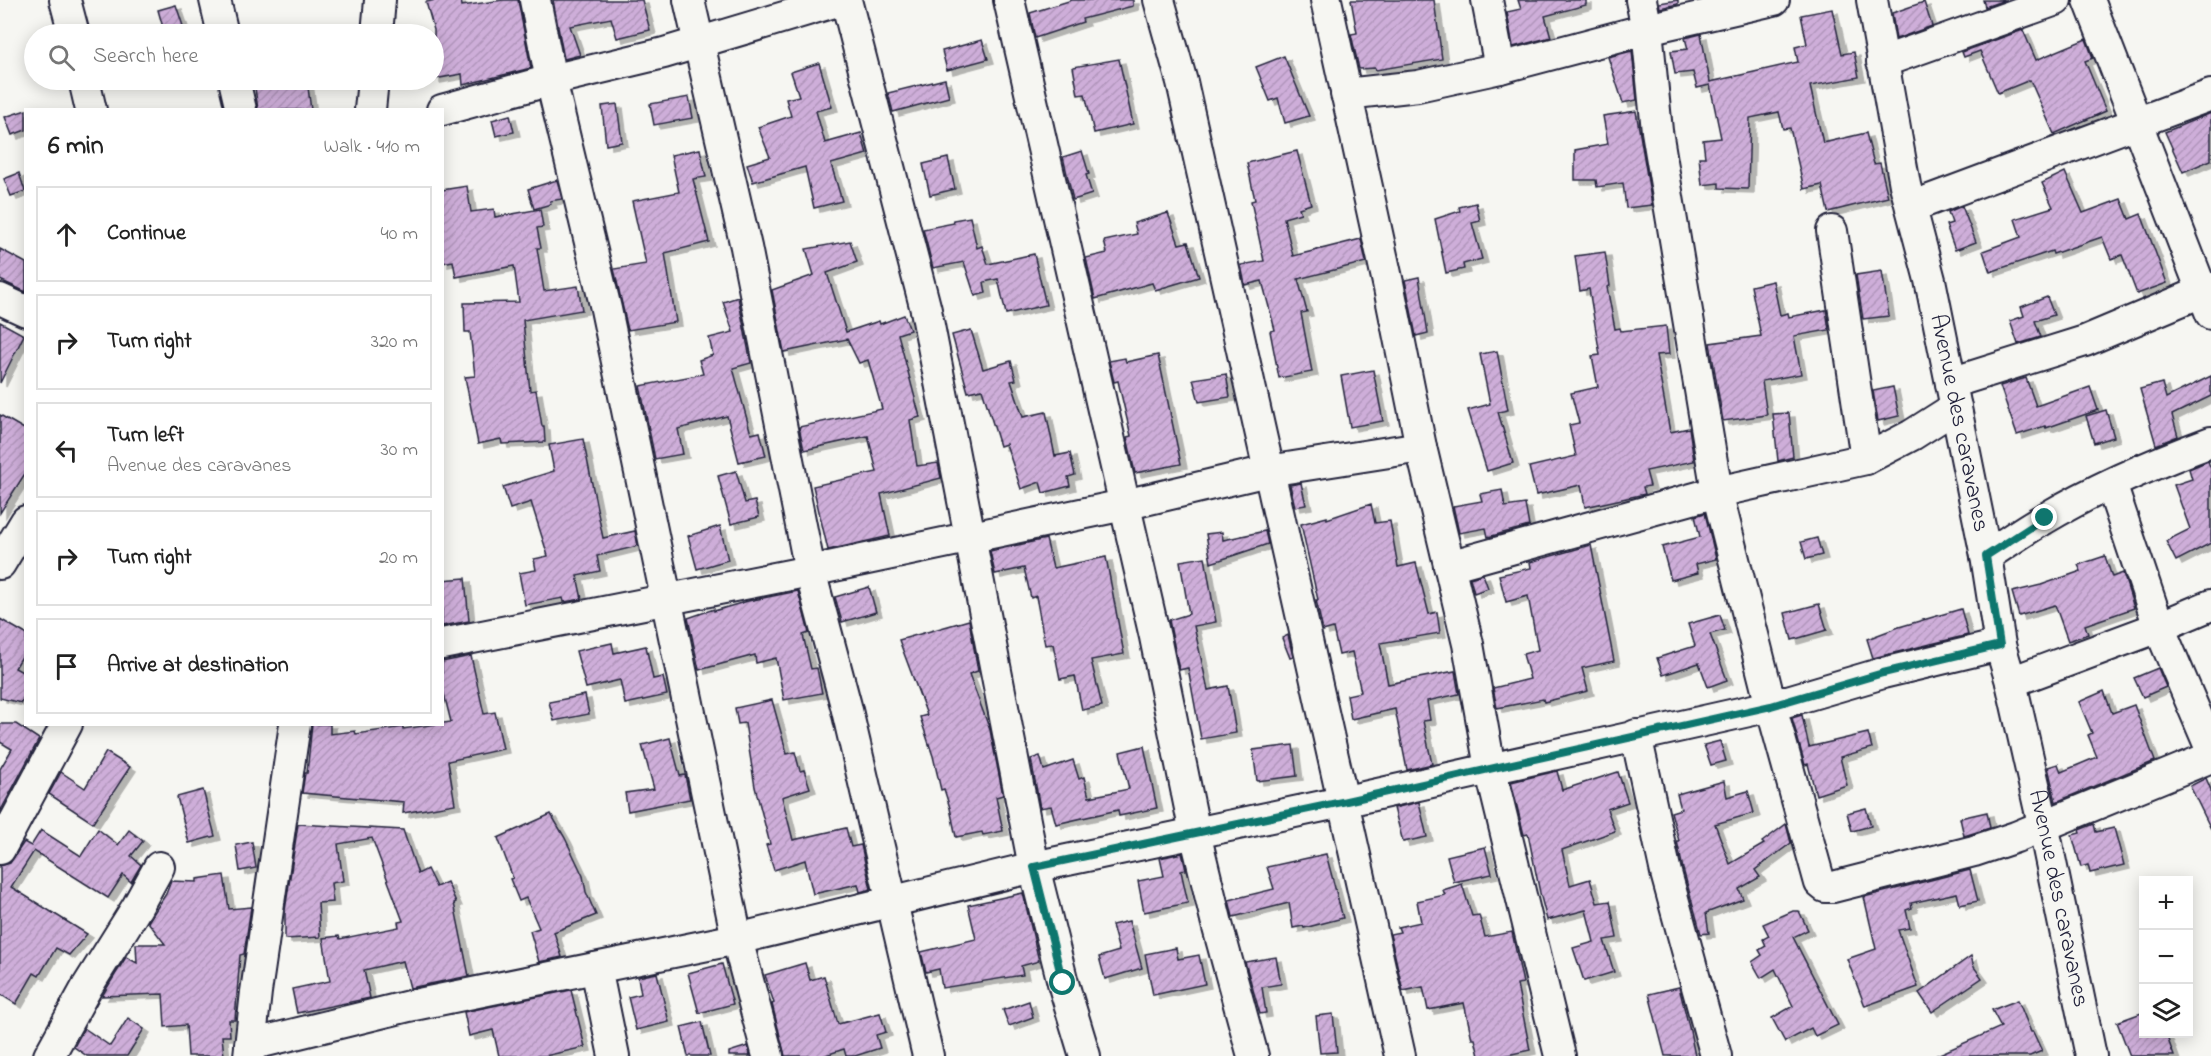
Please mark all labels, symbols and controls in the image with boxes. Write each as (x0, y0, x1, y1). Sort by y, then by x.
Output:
search box (24, 24, 444, 90)
icon: search (45, 41, 78, 74)
text: Search here (93, 41, 198, 73)
text: 6 min (48, 128, 104, 166)
text: Walk · 410 m (324, 133, 420, 162)
icon: ahead (50, 218, 83, 251)
text: Continue (107, 218, 186, 250)
text: 40 m (381, 220, 418, 249)
street label: Avenue des caravanes (1920, 311, 1998, 535)
icon: right (50, 326, 83, 359)
text: Turn right (107, 326, 192, 358)
text: 320 m (371, 328, 418, 357)
text: Turn left (107, 420, 184, 452)
icon: left (50, 434, 83, 467)
text: 30 m (381, 436, 418, 465)
text: Avenue des caravanes (107, 452, 291, 481)
route end (2031, 504, 2057, 530)
icon: right (50, 542, 83, 575)
text: Turn right (107, 542, 192, 574)
text: 20 m (379, 544, 418, 573)
icon: arrive (50, 650, 83, 683)
text: Arrive at destination (107, 650, 289, 682)
street label: Avenue des caravanes (2018, 786, 2098, 1010)
map controls (2139, 876, 2193, 1038)
button: + (2139, 876, 2193, 930)
button: − (2139, 930, 2193, 984)
route start (1049, 969, 1075, 995)
button: layers (2139, 984, 2193, 1038)

